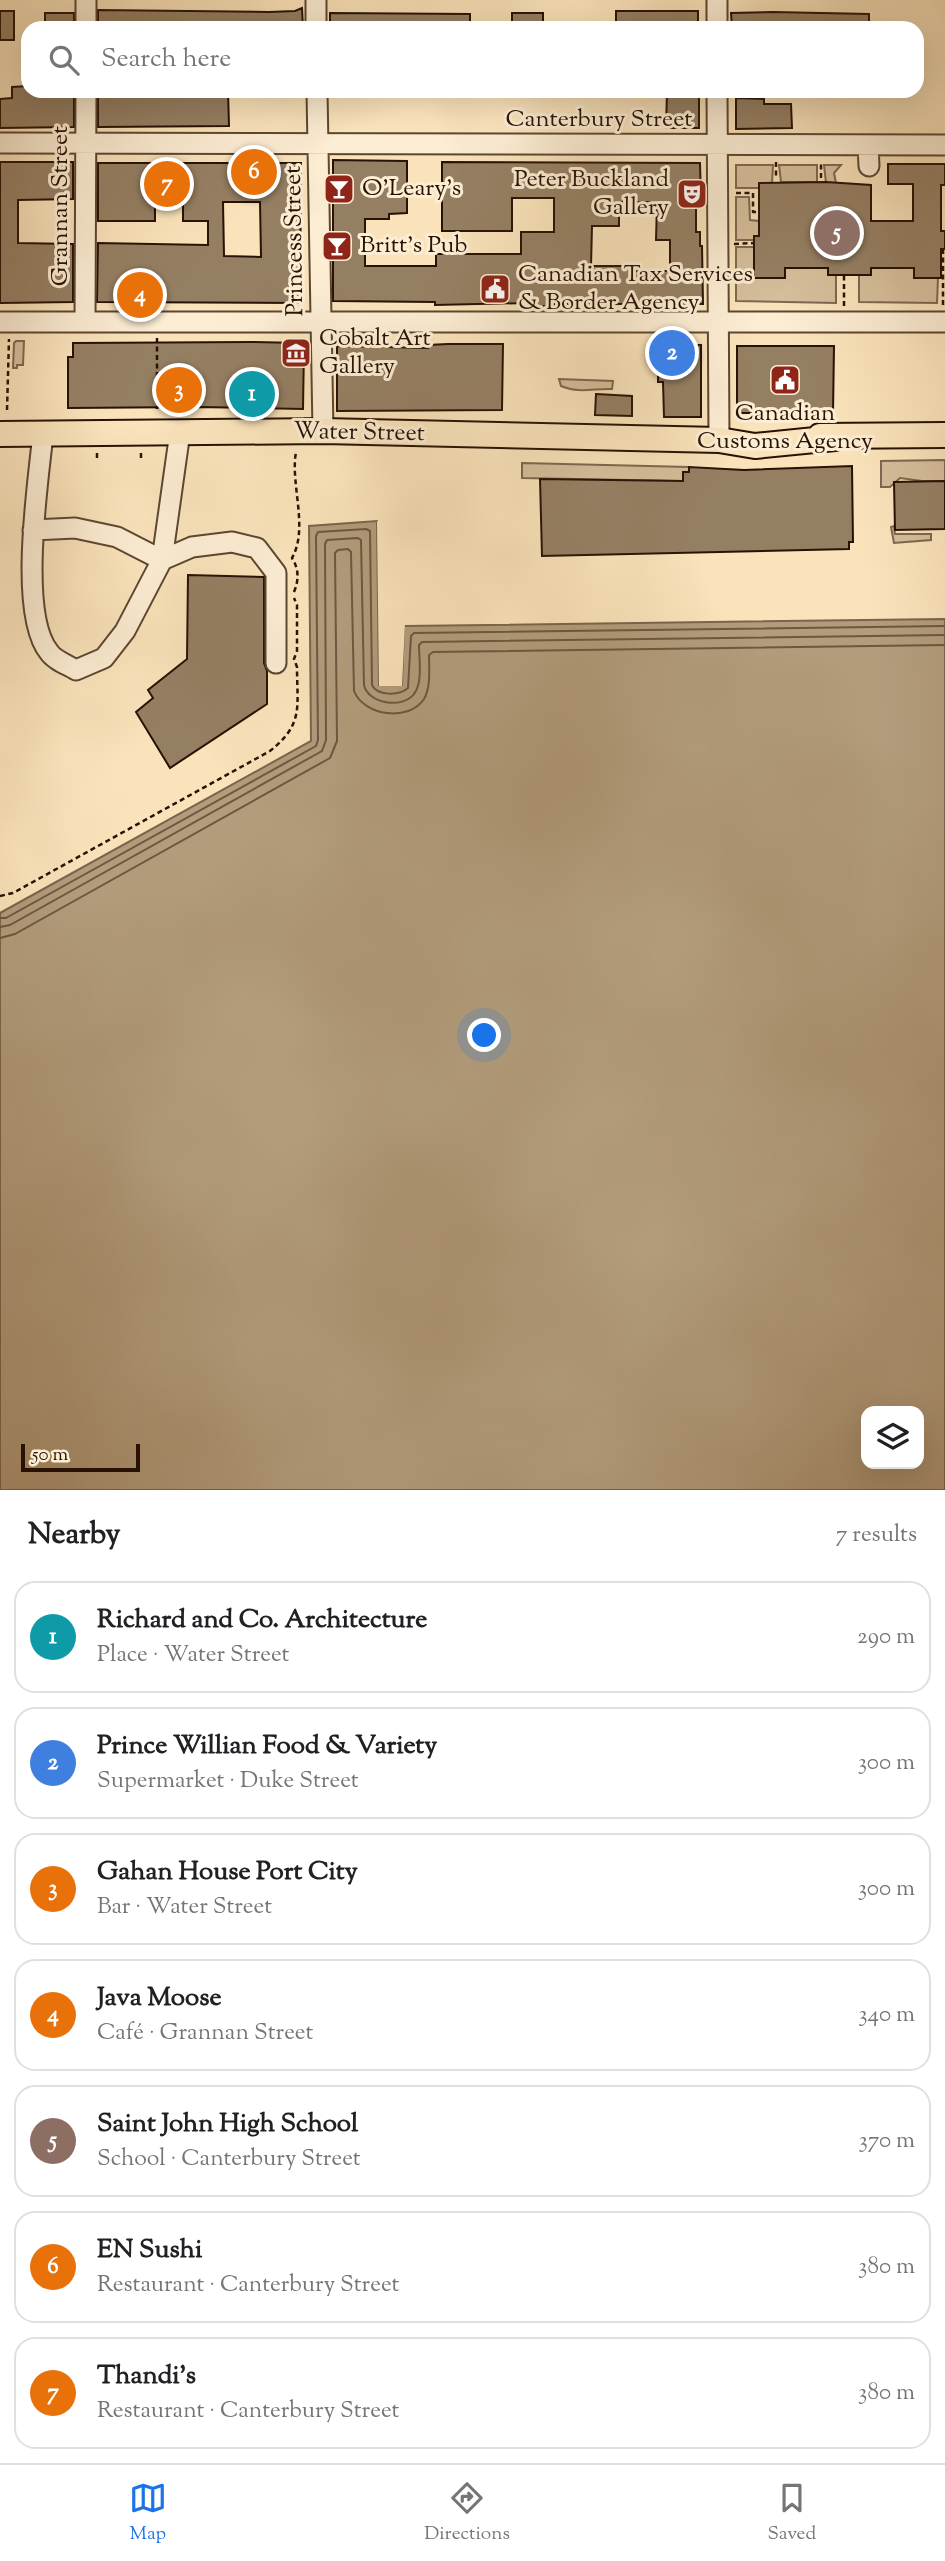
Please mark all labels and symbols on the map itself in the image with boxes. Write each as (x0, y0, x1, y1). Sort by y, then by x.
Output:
street label: Canterbury Street (505, 103, 693, 137)
street label: Grannan Street (44, 126, 78, 286)
pin: 6 (231, 146, 277, 198)
pin: 7 (144, 158, 190, 210)
place label: Peter Buckland Gallery (514, 163, 669, 225)
street label: Princess Street (277, 165, 313, 317)
bar icon: O'Leary's (322, 172, 356, 206)
place label: O'Leary's (362, 172, 461, 206)
theatre icon: Peter Buckland Gallery (675, 177, 709, 211)
pin: 5 (814, 207, 860, 259)
bar icon: Britt's Pub (320, 229, 354, 263)
place label: Britt's Pub (360, 229, 467, 263)
place label: Canadian Tax Services & Border Agency (518, 258, 753, 320)
pin: 4 (117, 269, 163, 321)
public building icon: Canadian Tax Services & Border Agency (478, 272, 512, 306)
place label: Cobalt Art Gallery (319, 322, 431, 384)
pin: 2 (649, 327, 695, 379)
museum icon: Cobalt Art Gallery (279, 336, 313, 370)
public building icon: Canadian Customs Agency (768, 363, 802, 397)
pin: 3 (156, 364, 202, 416)
pin: 1 (229, 368, 275, 420)
place label: Canadian Customs Agency (697, 397, 873, 459)
street label: Water Street (293, 415, 425, 451)
your location (467, 1018, 501, 1052)
scale bar (21, 1441, 140, 1473)

